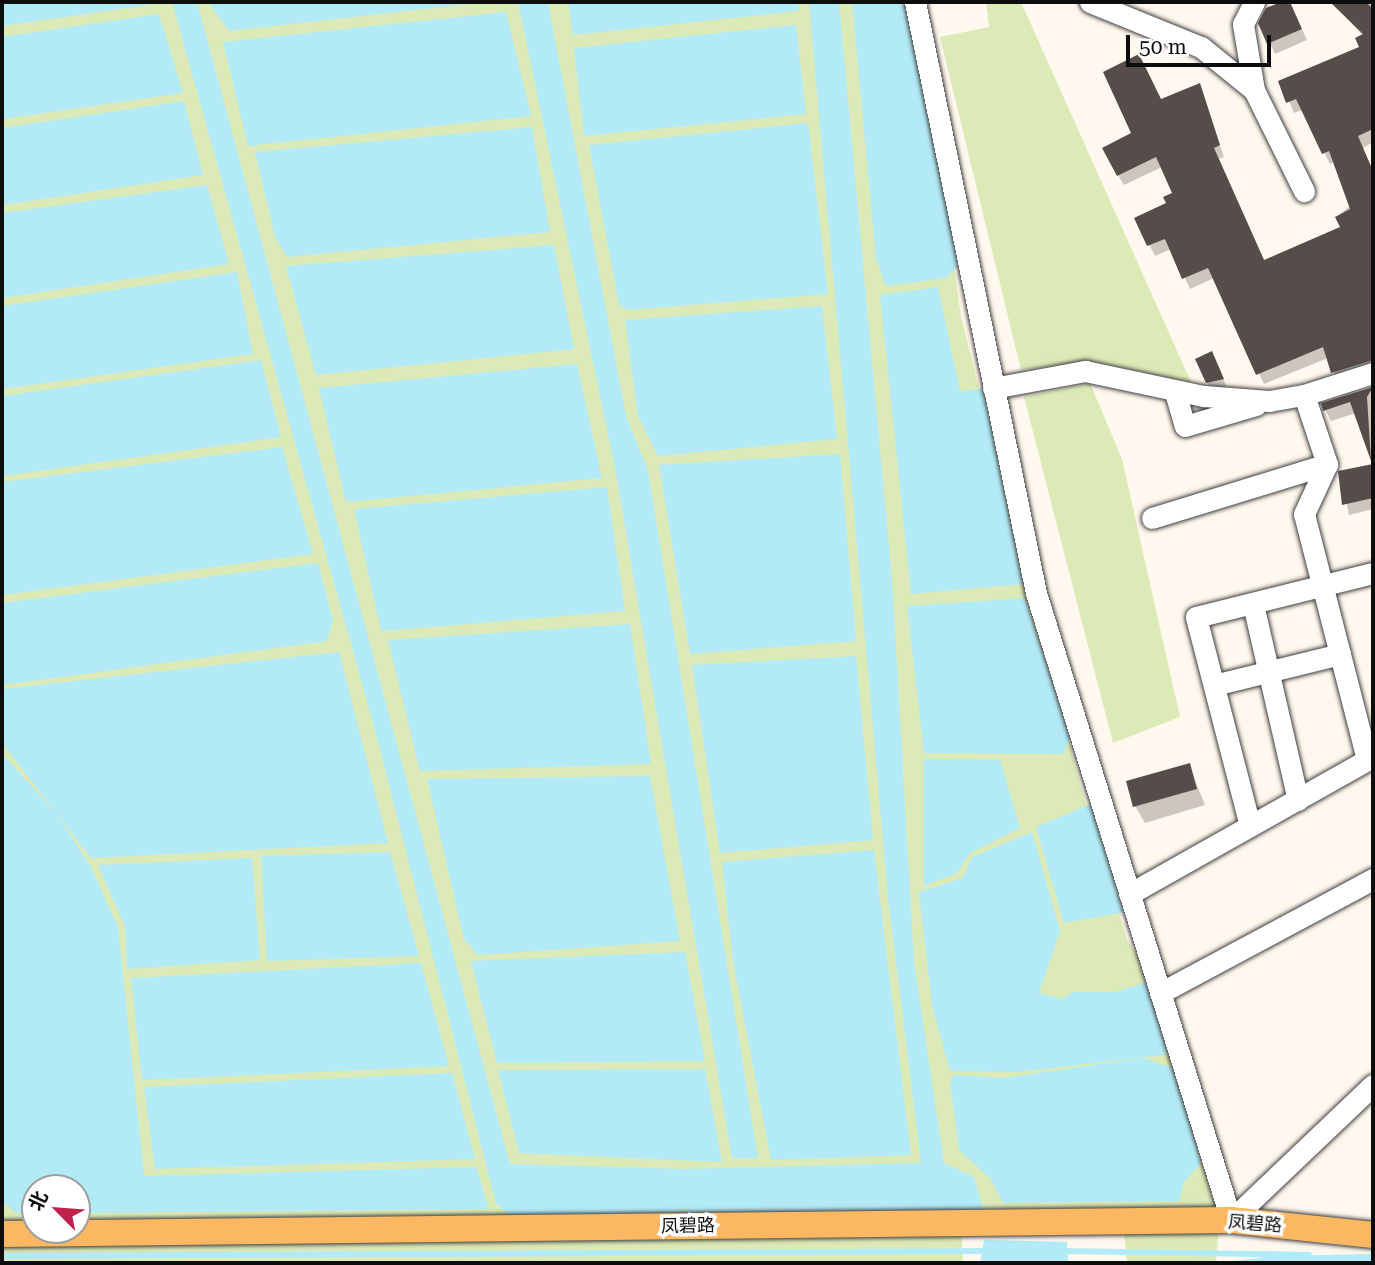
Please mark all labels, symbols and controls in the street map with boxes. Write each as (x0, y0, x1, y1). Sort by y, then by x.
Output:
scale bar (1130, 21, 1275, 65)
text: 50 m (1139, 35, 1187, 59)
north arrow (21, 1174, 91, 1244)
text: 北 (24, 1187, 53, 1214)
street label: 凤碧路 (1227, 1211, 1283, 1237)
street label: 凤碧路 (661, 1215, 715, 1237)

